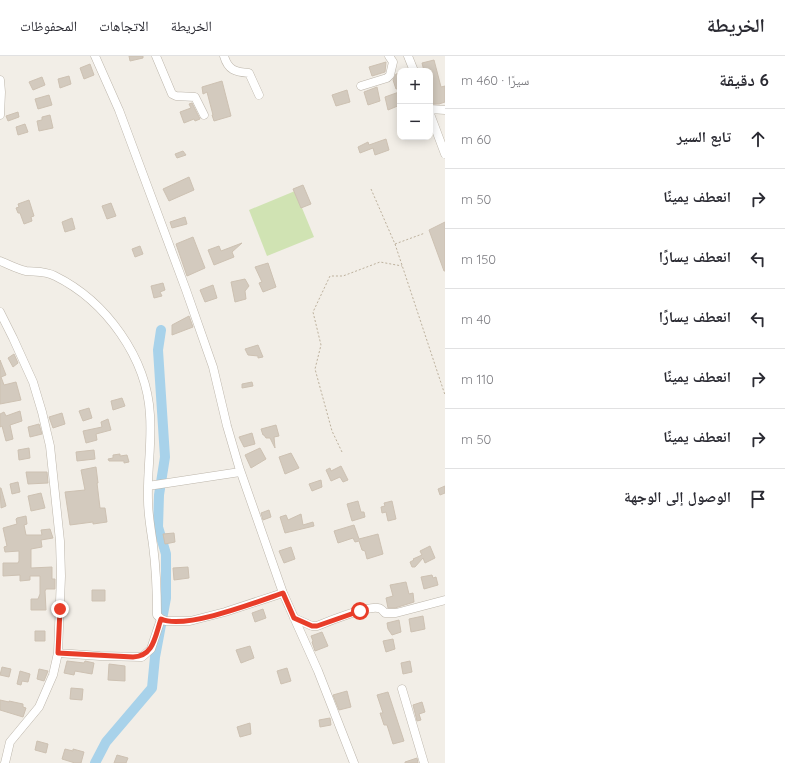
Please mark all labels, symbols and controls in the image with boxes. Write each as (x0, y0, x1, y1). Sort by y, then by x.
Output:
text: الخريطة (707, 13, 765, 37)
text: المحفوظات (20, 17, 77, 35)
text: الاتجاهات (99, 17, 149, 35)
text: الخريطة (171, 17, 212, 35)
map controls (397, 68, 433, 140)
button: + (397, 68, 433, 104)
text: 6 دقيقة (719, 69, 769, 90)
text: سيرًا · 460 m (461, 72, 529, 88)
button: − (397, 104, 433, 140)
text: تابع السير (677, 127, 731, 146)
icon: ahead (747, 128, 769, 150)
text: 60 m (461, 131, 491, 147)
text: انعطف يمينًا (663, 187, 731, 206)
icon: right (747, 188, 769, 210)
text: 50 m (461, 191, 491, 207)
text: انعطف يسارًا (659, 247, 731, 266)
icon: left (747, 248, 769, 270)
text: 150 m (461, 251, 496, 267)
text: انعطف يسارًا (659, 307, 731, 326)
icon: left (747, 308, 769, 330)
text: 40 m (461, 311, 491, 327)
text: انعطف يمينًا (663, 367, 731, 386)
icon: right (747, 368, 769, 390)
text: 110 m (461, 371, 494, 387)
text: انعطف يمينًا (663, 427, 731, 446)
icon: right (747, 428, 769, 450)
text: 50 m (461, 431, 491, 447)
text: الوصول إلى الوجهة (624, 487, 731, 506)
icon: arrive (747, 488, 769, 510)
route end (51, 600, 69, 618)
route start (351, 602, 369, 620)

